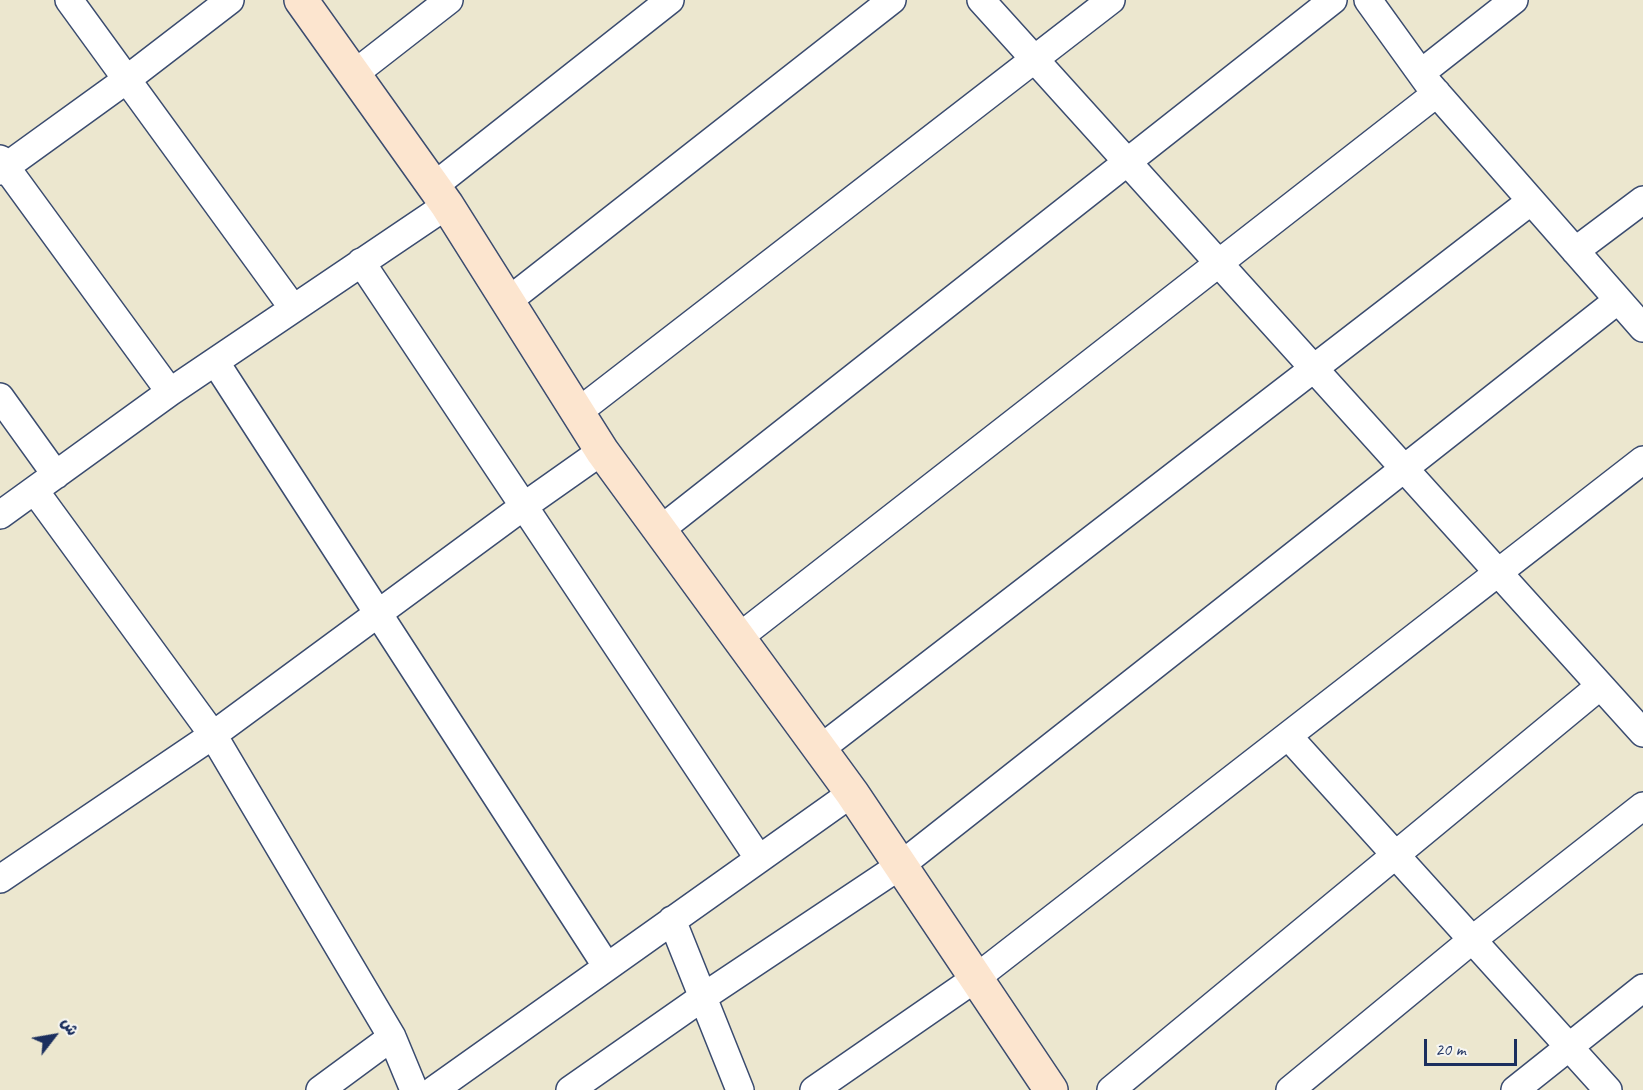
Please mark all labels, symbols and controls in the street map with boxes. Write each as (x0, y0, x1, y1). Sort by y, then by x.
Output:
north arrow (24, 1006, 84, 1066)
text: ش (56, 1014, 83, 1039)
scale bar (1427, 1027, 1520, 1065)
text: 20 m (1435, 1038, 1466, 1060)

